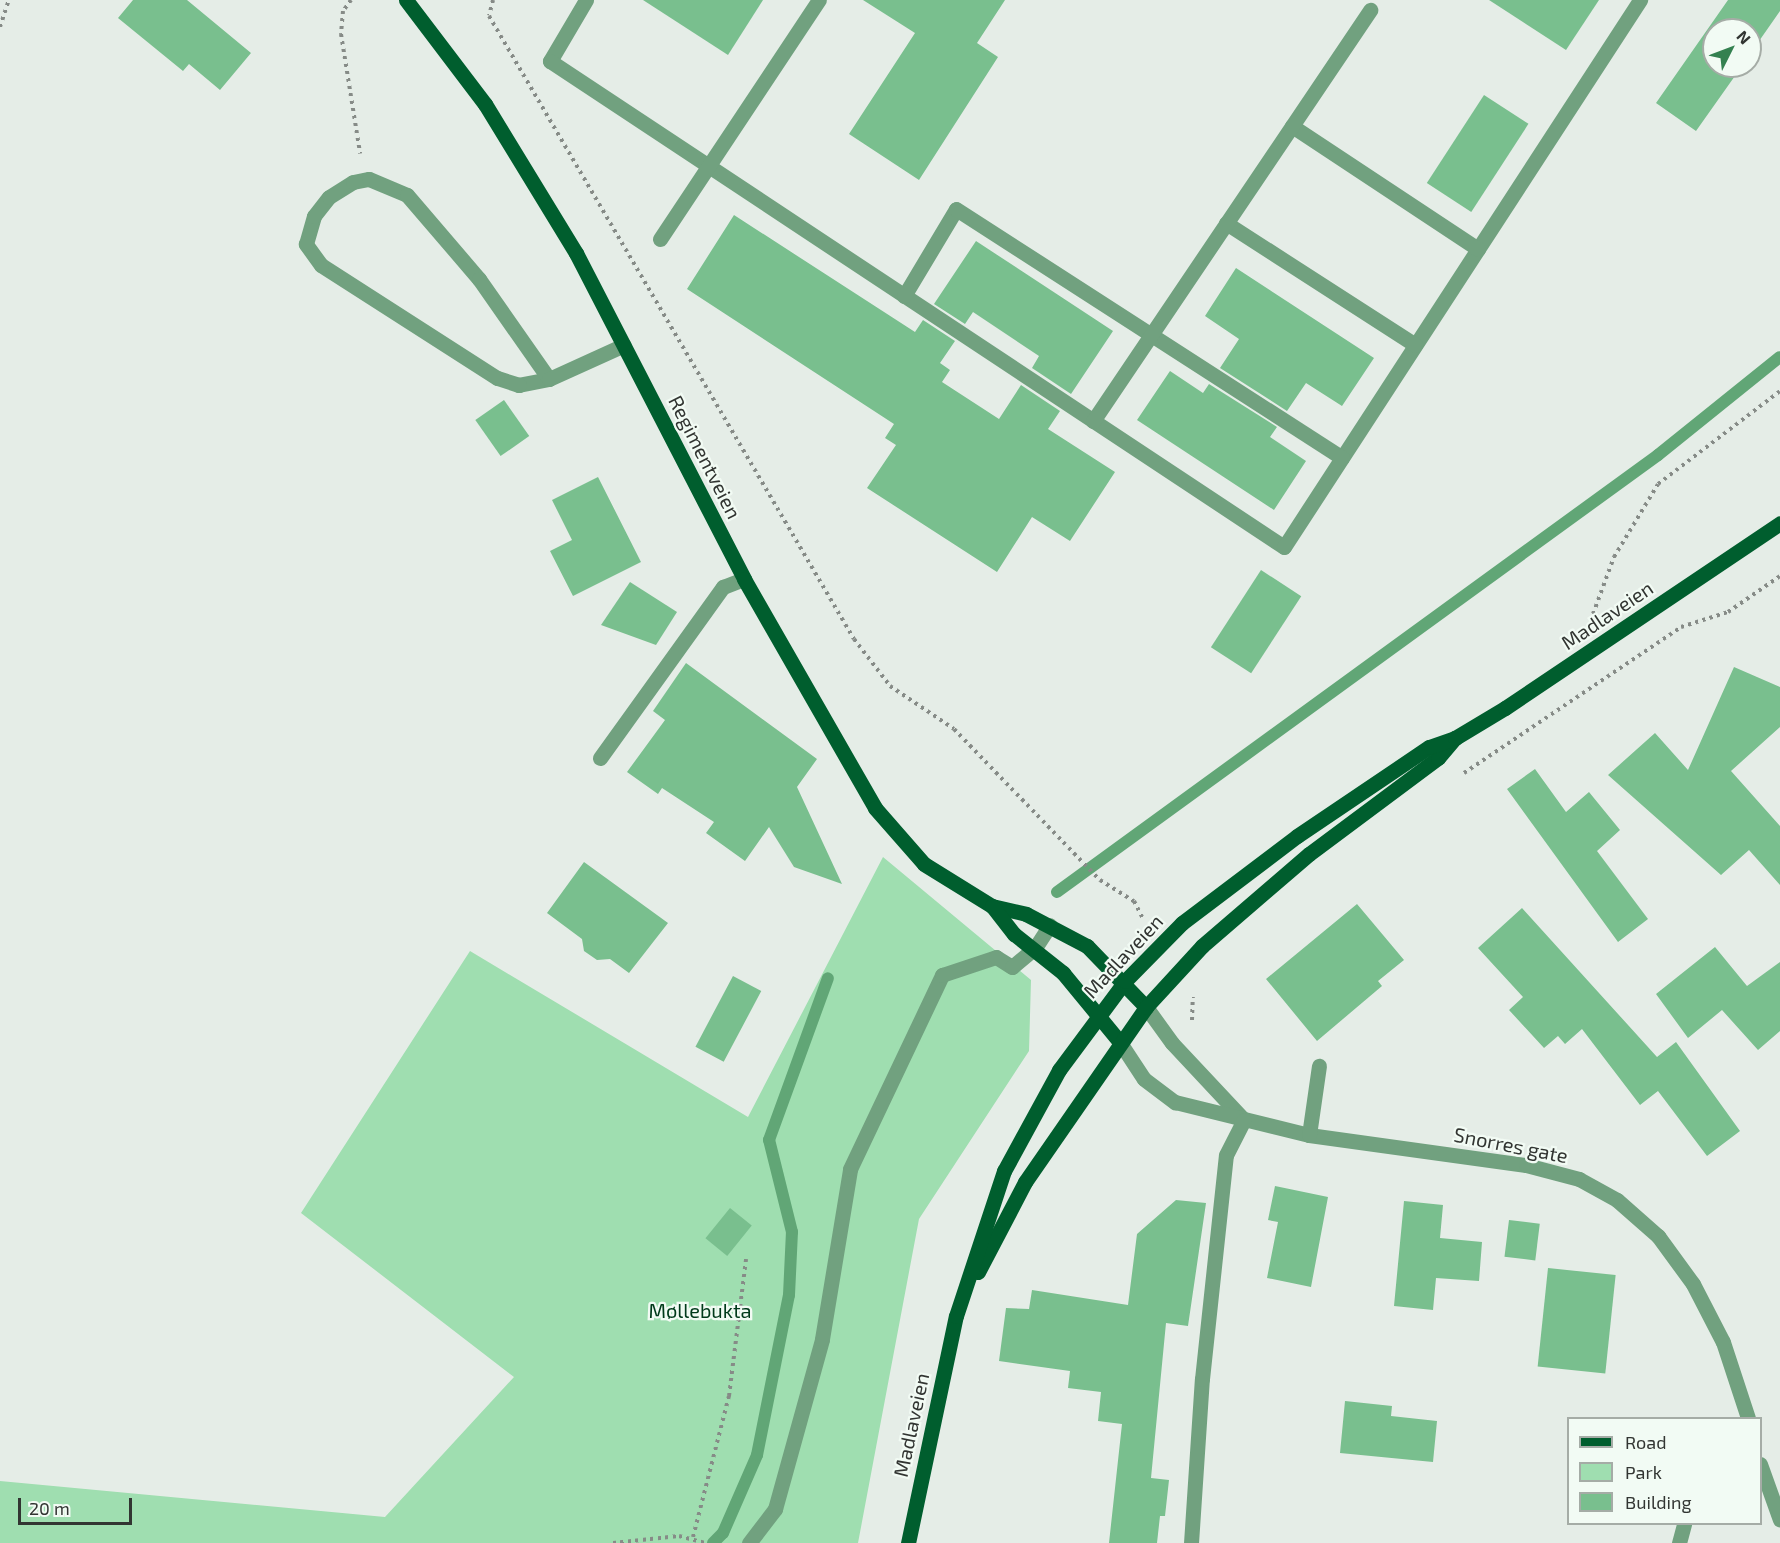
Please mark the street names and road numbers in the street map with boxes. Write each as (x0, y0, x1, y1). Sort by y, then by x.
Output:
street label: Regimentveien (664, 391, 746, 523)
street label: Madlaveien (1557, 576, 1657, 654)
street label: Madlaveien (1078, 909, 1168, 1003)
street label: Snorres gate (1452, 1122, 1570, 1168)
street label: Madlaveien (888, 1371, 934, 1479)

